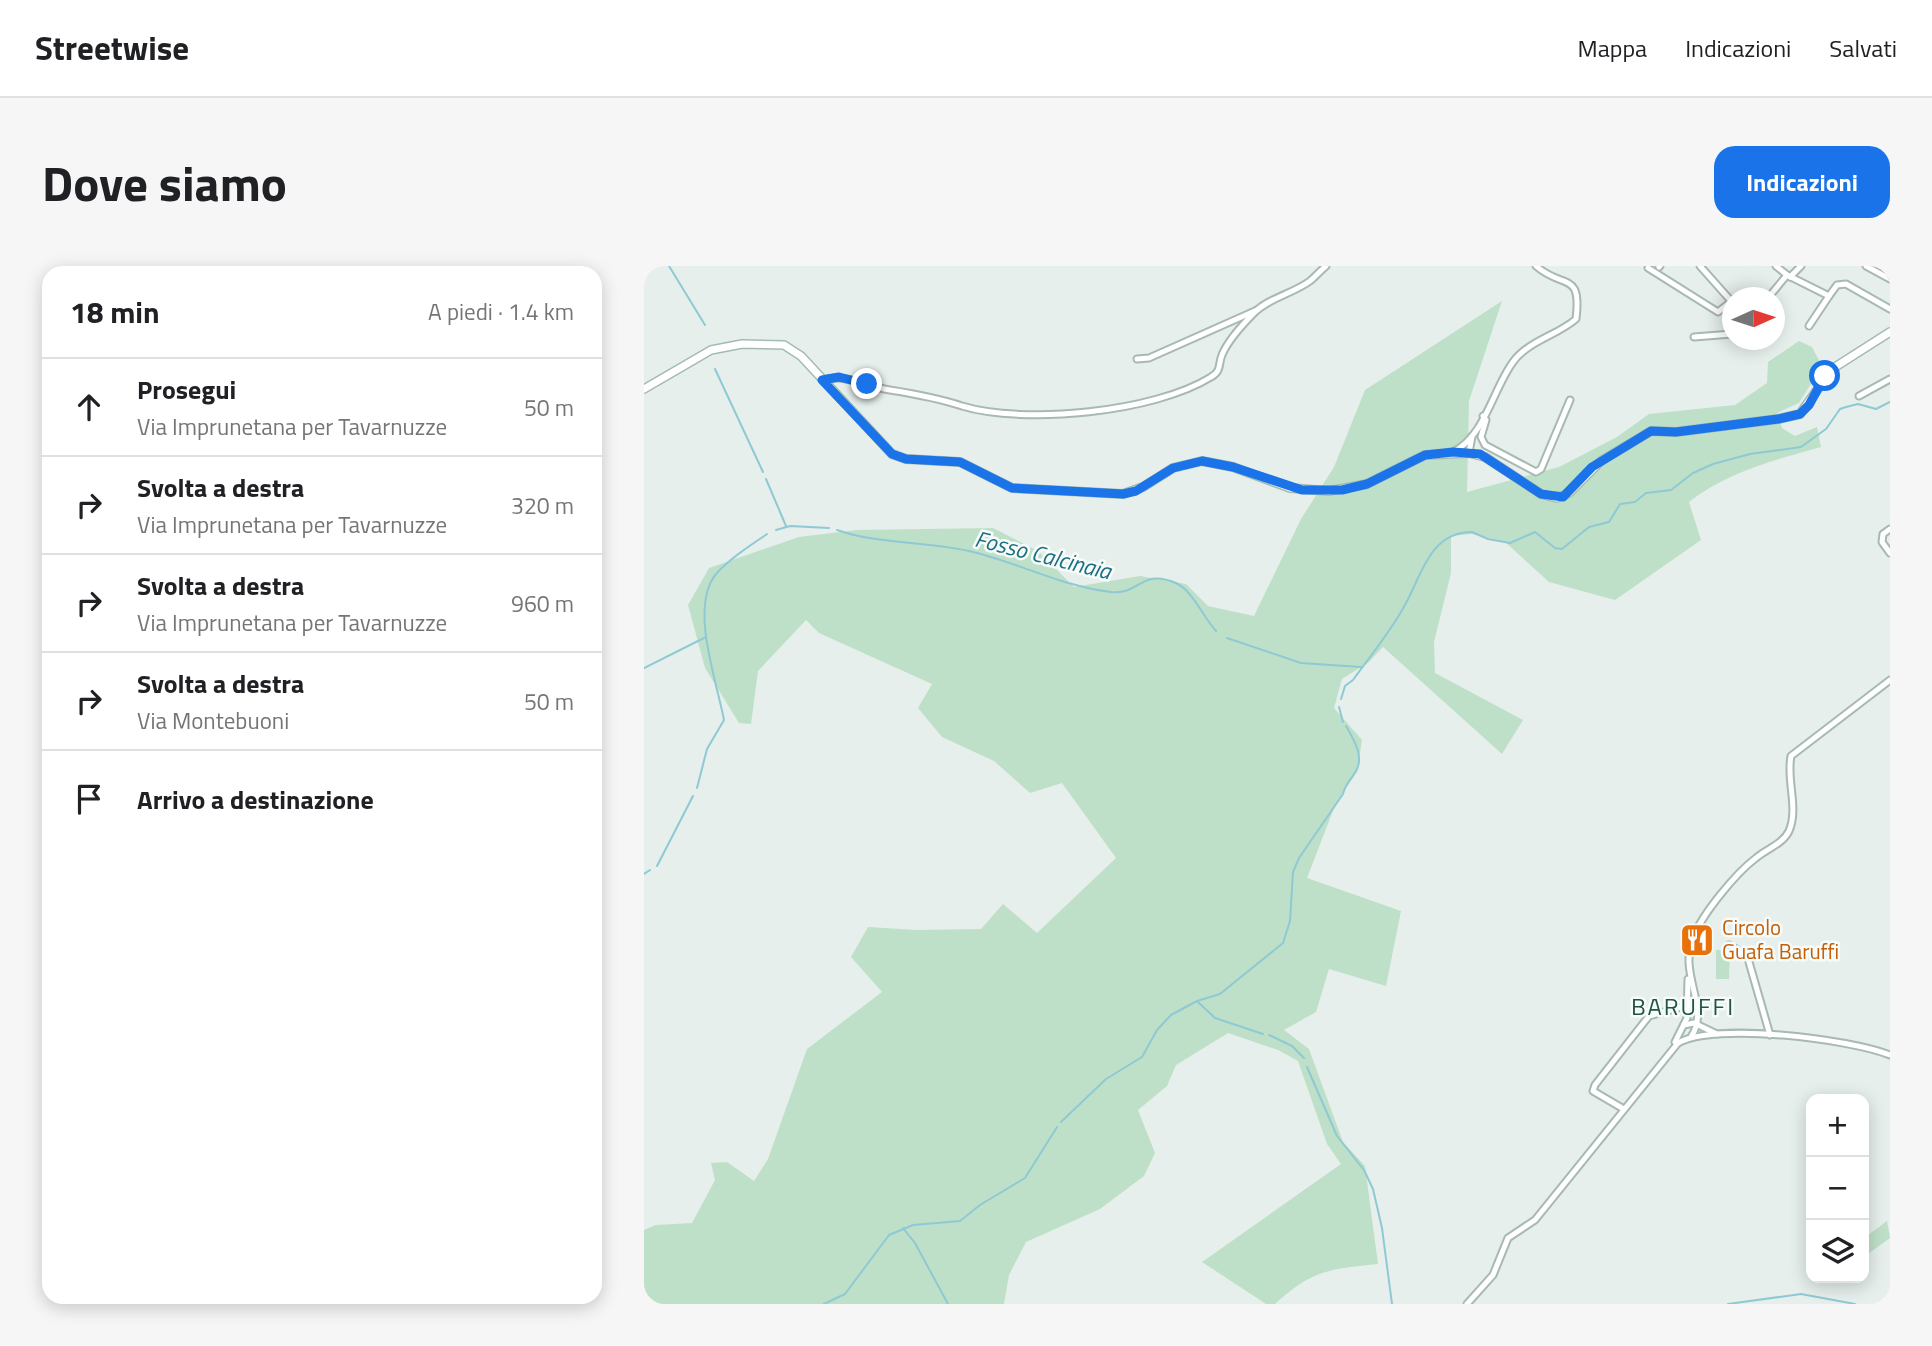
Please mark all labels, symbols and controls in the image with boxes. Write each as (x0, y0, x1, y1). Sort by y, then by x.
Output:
text: Streetwise (35, 23, 189, 73)
text: Mappa (1578, 30, 1647, 66)
text: Indicazioni (1685, 30, 1791, 66)
text: Salvati (1829, 30, 1897, 66)
text: Dove siamo (42, 145, 287, 220)
button: Indicazioni (1714, 146, 1890, 218)
north arrow (1722, 287, 1785, 350)
text: 18 min (70, 289, 160, 335)
text: A piedi · 1.4 km (428, 294, 574, 329)
route start (1809, 360, 1840, 391)
route end (851, 368, 882, 399)
text: Prosegui (137, 370, 236, 409)
icon: ahead (70, 388, 108, 426)
text: 50 m (524, 390, 574, 425)
text: Via Imprunetana per Tavarnuzze (137, 409, 447, 444)
text: Svolta a destra (137, 468, 304, 507)
icon: right (70, 486, 108, 524)
text: 320 m (511, 488, 574, 523)
text: Via Imprunetana per Tavarnuzze (137, 507, 447, 542)
water label: Fosso Calcinaia (971, 521, 1116, 589)
text: Svolta a destra (137, 566, 304, 605)
icon: right (70, 584, 108, 622)
text: 960 m (511, 586, 574, 621)
text: Via Imprunetana per Tavarnuzze (137, 605, 447, 640)
text: Svolta a destra (137, 664, 304, 703)
icon: right (70, 682, 108, 720)
text: 50 m (524, 684, 574, 719)
text: Via Montebuoni (137, 703, 289, 738)
icon: arrive (70, 780, 108, 818)
text: Arrivo a destinazione (137, 780, 374, 819)
place label: Circolo Guafa Baruffi (1722, 911, 1839, 967)
restaurant icon: Circolo Guafa Baruffi (1678, 921, 1716, 959)
district label: BARUFFI (1631, 988, 1735, 1024)
map controls (1806, 1094, 1869, 1283)
button: + (1806, 1094, 1869, 1157)
button: − (1806, 1157, 1869, 1220)
button: layers (1806, 1220, 1869, 1283)

